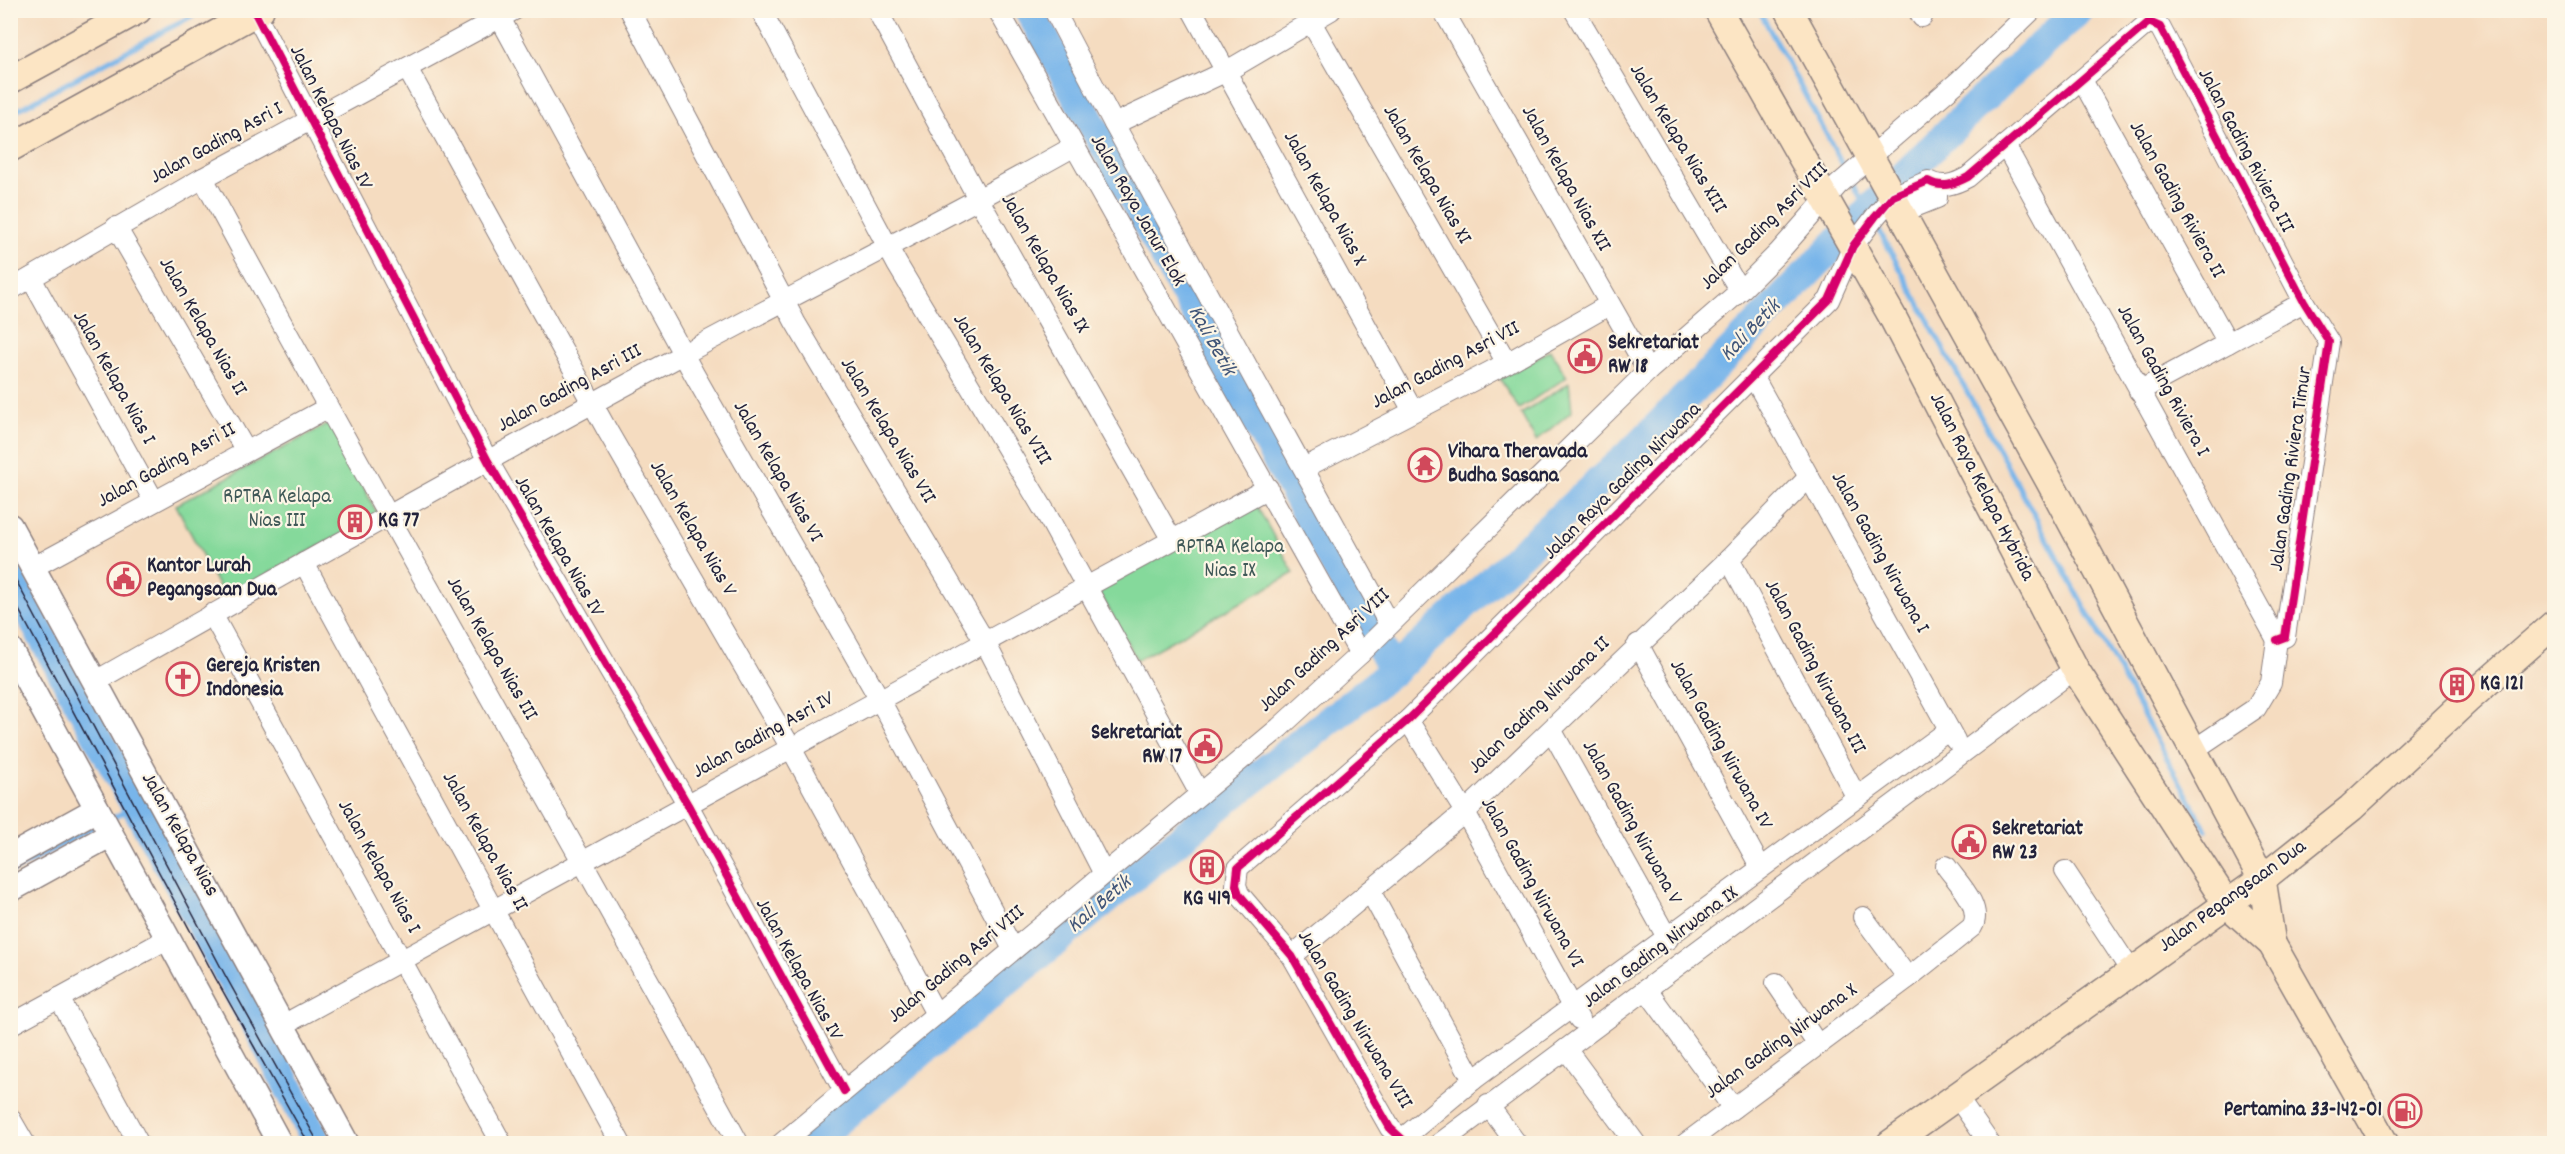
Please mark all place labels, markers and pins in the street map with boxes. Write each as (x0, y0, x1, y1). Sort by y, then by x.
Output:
place label: Sekretariat RW 18 (1608, 329, 1699, 383)
public building icon: Sekretariat RW 18 (1567, 338, 1603, 374)
place label: Vihara Theravada Budha Sasana (1448, 438, 1588, 492)
temple icon: Vihara Theravada Budha Sasana (1407, 447, 1443, 483)
building icon: KG 77 (337, 504, 373, 540)
place label: KG 77 (378, 507, 419, 537)
place label: Kantor Lurah Pegangsaan Dua (147, 552, 278, 606)
public building icon: Kantor Lurah Pegangsaan Dua (106, 561, 142, 597)
place label: Gereja Kristen Indonesia (206, 652, 320, 706)
church icon: Gereja Kristen Indonesia (165, 661, 201, 697)
building icon: KG 121 (2439, 667, 2475, 703)
place label: KG 121 (2480, 670, 2524, 700)
place label: Sekretariat RW 17 (1091, 719, 1182, 773)
public building icon: Sekretariat RW 17 (1187, 728, 1223, 764)
place label: Sekretariat RW 23 (1992, 815, 2083, 869)
public building icon: Sekretariat RW 23 (1951, 824, 1987, 860)
building icon: KG 419 (1189, 849, 1225, 885)
place label: KG 419 (1183, 885, 1231, 915)
fuel station icon: Pertamina 33-142-01 (2387, 1093, 2423, 1129)
place label: Pertamina 33-142-01 (2224, 1096, 2382, 1126)

